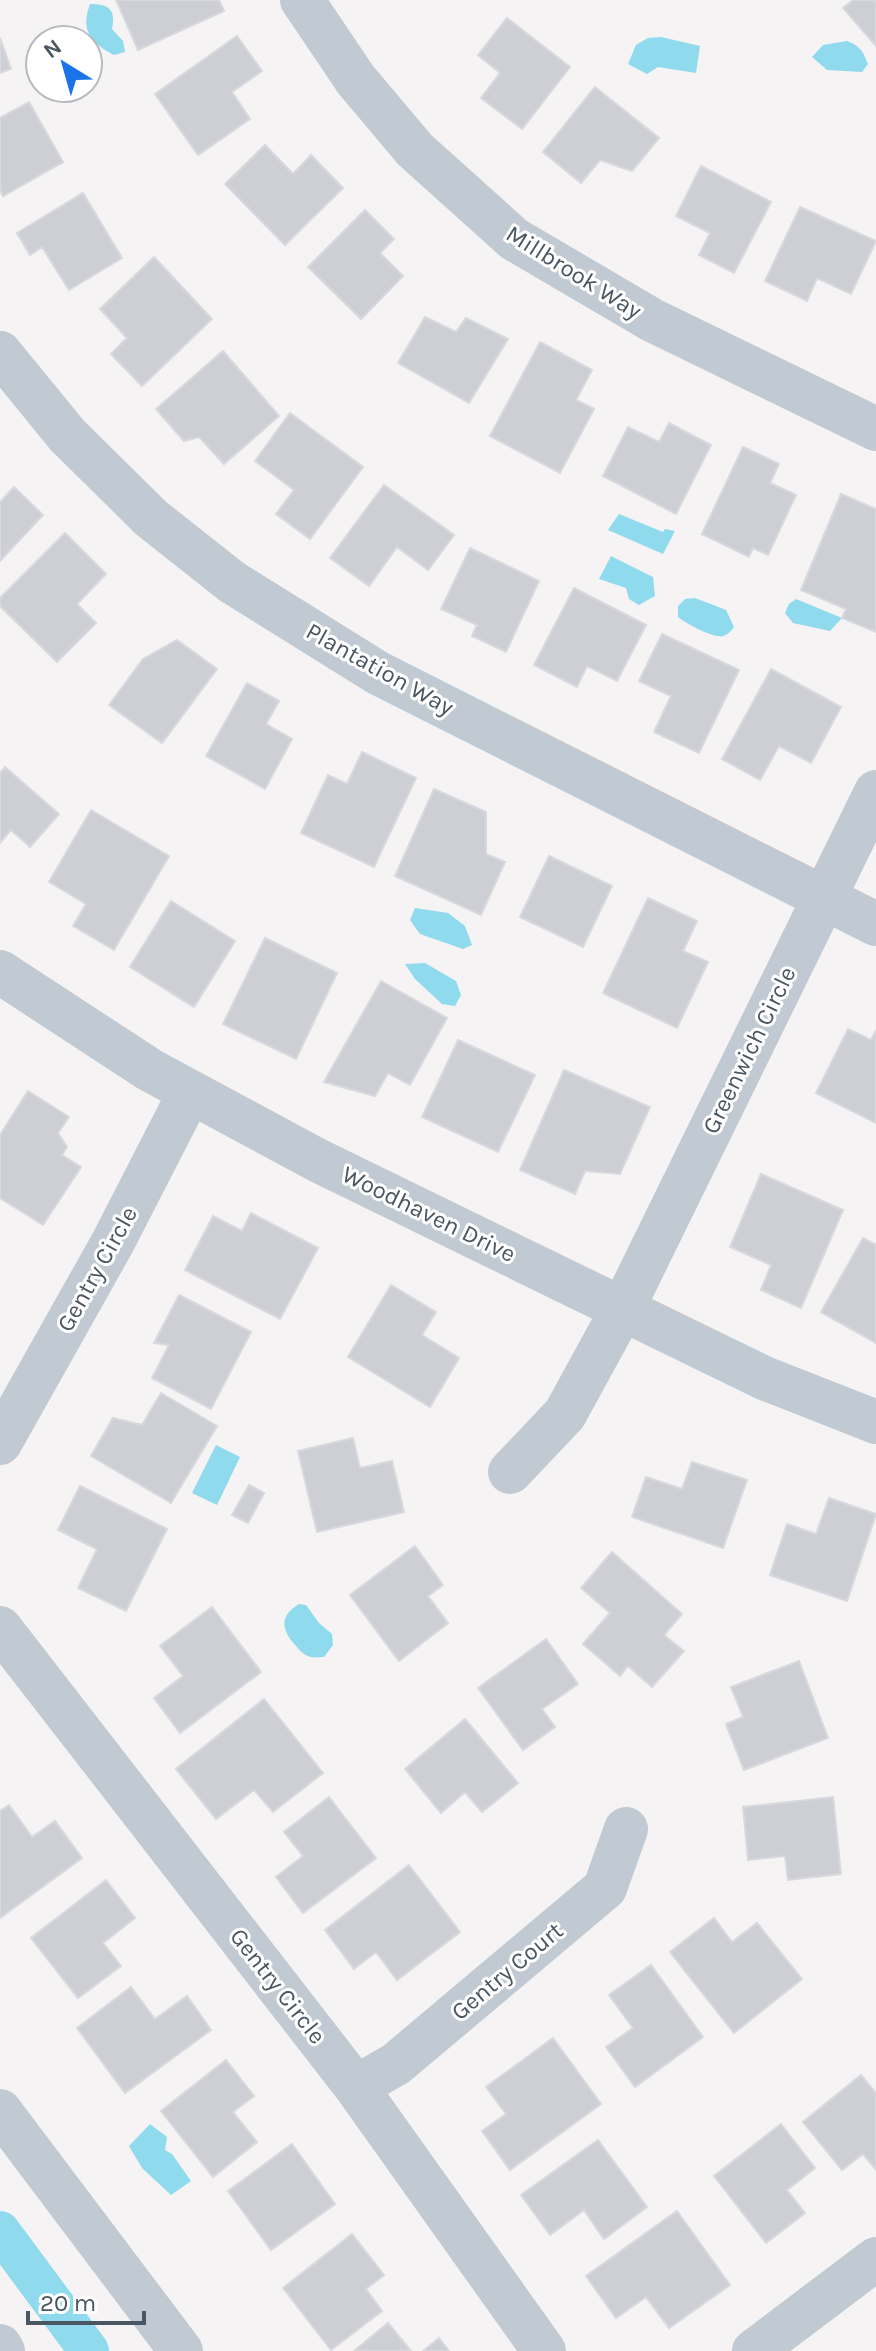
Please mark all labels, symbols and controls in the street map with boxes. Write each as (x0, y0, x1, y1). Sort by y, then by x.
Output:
north arrow (24, 24, 104, 104)
text: N (38, 34, 67, 64)
street label: Millbrook Way (501, 219, 647, 325)
street label: Plantation Way (301, 617, 459, 721)
street label: Greenwich Circle (696, 962, 802, 1138)
street label: Woodhaven Drive (338, 1160, 520, 1268)
street label: Gentry Circle (51, 1202, 143, 1336)
street label: Gentry Court (446, 1916, 568, 2026)
street label: Gentry Circle (224, 1923, 332, 2049)
scale bar (28, 2275, 144, 2325)
text: 20 m (40, 2289, 96, 2317)

